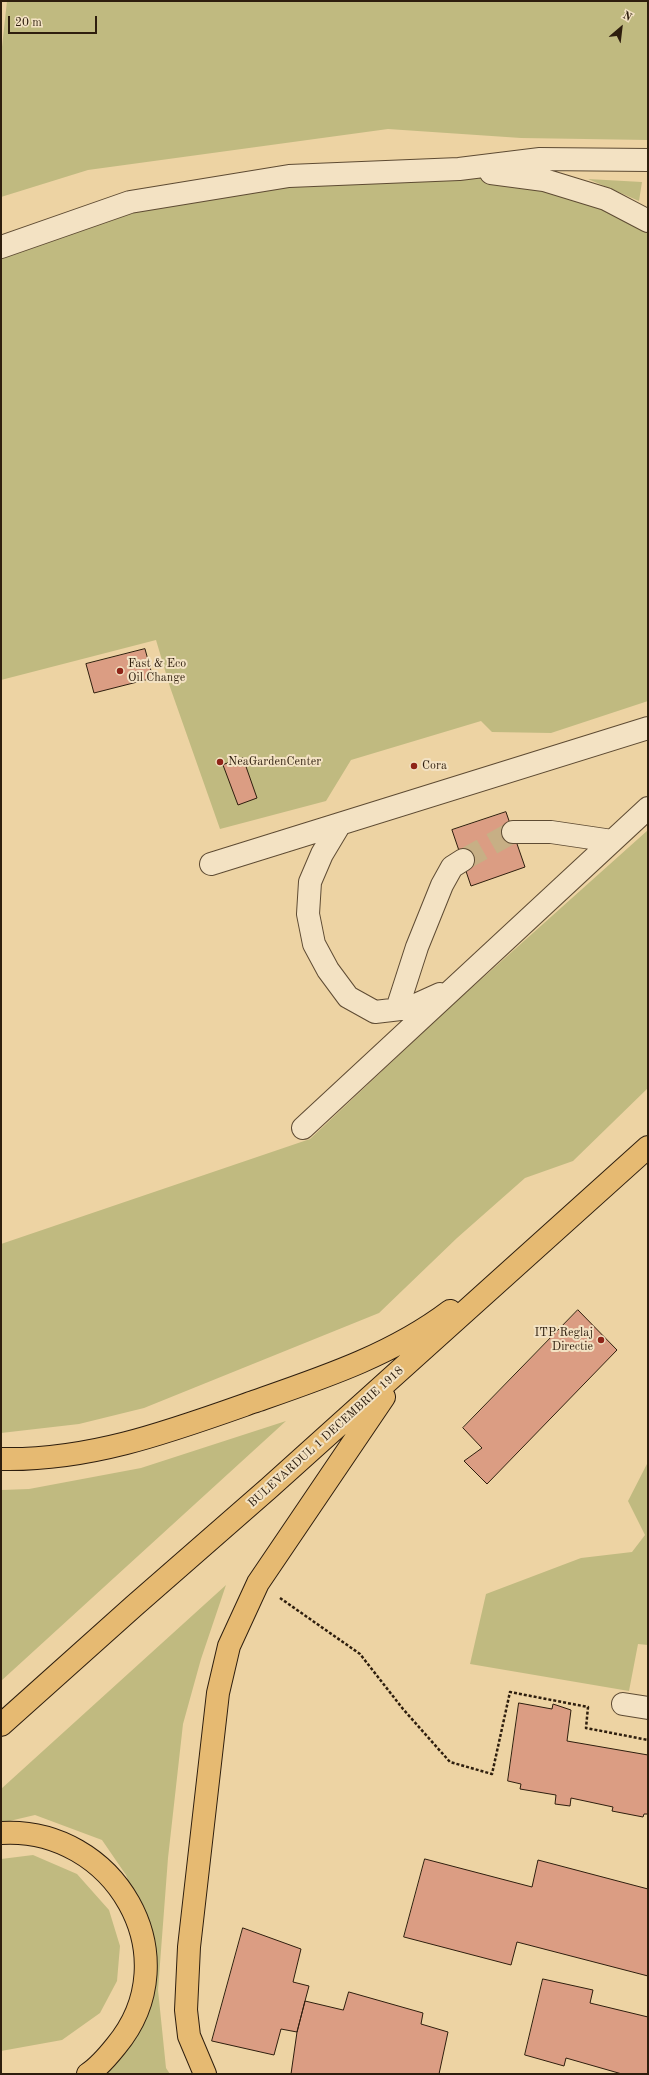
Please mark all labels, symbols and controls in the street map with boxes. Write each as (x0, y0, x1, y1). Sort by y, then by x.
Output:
scale bar (10, 8, 99, 34)
north arrow (601, 8, 641, 48)
text: N (621, 10, 633, 24)
text: 20 m (15, 17, 42, 29)
place label: Fast & Eco Oil Change (128, 657, 186, 685)
marker: Fast & Eco Oil Change (115, 666, 125, 676)
place label: NeaGardenCenter (228, 755, 321, 769)
marker: NeaGardenCenter (215, 757, 225, 767)
place label: Cora (422, 759, 447, 773)
marker: Cora (409, 761, 419, 771)
place label: ITP Reglaj Directie (535, 1326, 593, 1354)
marker: ITP Reglaj Directie (596, 1335, 606, 1345)
street label: BULEVARDUL 1 DECEMBRIE 1918 (245, 1363, 407, 1511)

